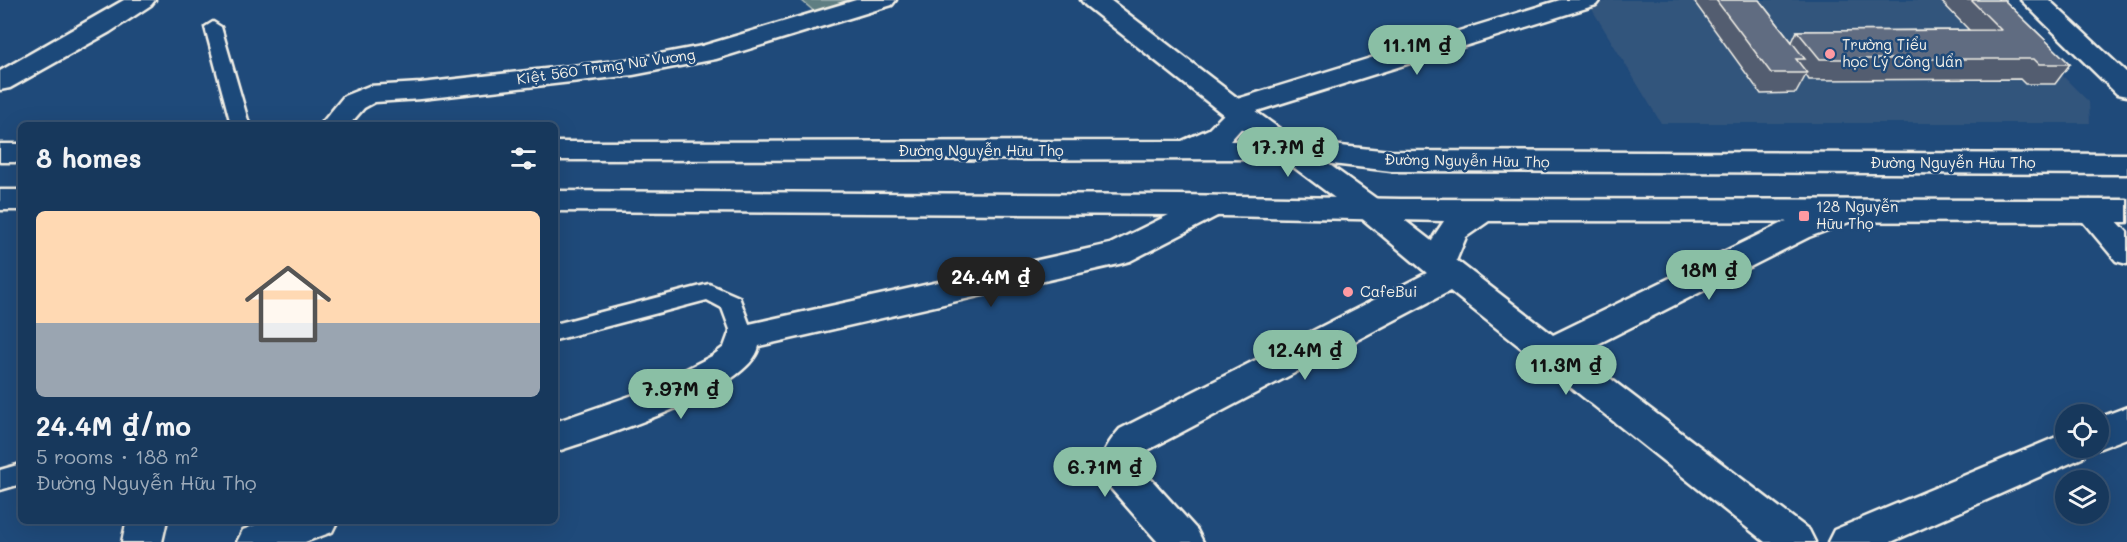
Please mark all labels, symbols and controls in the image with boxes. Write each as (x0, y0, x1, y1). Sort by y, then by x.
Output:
pin: 11.1M ₫ (1362, 25, 1472, 76)
text: 11.1M ₫ (1382, 31, 1452, 57)
place label: Trường Tiểu học Lý Công Uẩn (1842, 34, 1963, 71)
street label: Kiệt 560 Trưng Nữ Vương (515, 44, 697, 88)
marker: Trường Tiểu học Lý Công Uẩn (1823, 47, 1837, 61)
pin: 17.7M ₫ (1233, 127, 1343, 178)
text: 17.7M ₫ (1251, 133, 1325, 159)
street label: Đường Nguyễn Hữu Thọ (898, 140, 1064, 160)
text: 8 homes (36, 141, 142, 175)
icon: filters (507, 142, 540, 175)
street label: Đường Nguyễn Hữu Thọ (1384, 149, 1550, 171)
street label: Đường Nguyễn Hữu Thọ (1870, 152, 2036, 172)
place label: 128 Nguyễn Hữu Thọ (1816, 196, 1898, 233)
marker: 128 Nguyễn Hữu Thọ (1797, 209, 1811, 223)
icon: home (234, 250, 342, 358)
pin: 18M ₫ (1667, 250, 1751, 301)
text: 18M ₫ (1680, 256, 1738, 282)
pin: 24.4M ₫ (936, 257, 1046, 308)
text: 24.4M ₫ (951, 263, 1031, 289)
place label: CafeBui (1360, 281, 1417, 301)
marker: CafeBui (1341, 285, 1355, 299)
pin: 12.4M ₫ (1250, 330, 1360, 381)
text: 12.4M ₫ (1267, 336, 1343, 362)
pin: 11.3M ₫ (1511, 345, 1621, 396)
text: 11.3M ₫ (1530, 351, 1602, 377)
pin: 7.97M ₫ (626, 369, 736, 420)
text: 7.97M ₫ (642, 375, 720, 401)
map controls (2055, 404, 2109, 524)
button: locate (2055, 404, 2109, 458)
text: 24.4M ₫/mo (36, 409, 191, 443)
text: 5 rooms · 188 m² (36, 443, 198, 469)
pin: 6.71M ₫ (1050, 447, 1160, 498)
text: 6.71M ₫ (1067, 453, 1143, 479)
text: Đường Nguyễn Hữu Thọ (36, 469, 257, 495)
button: layers (2055, 470, 2109, 524)

